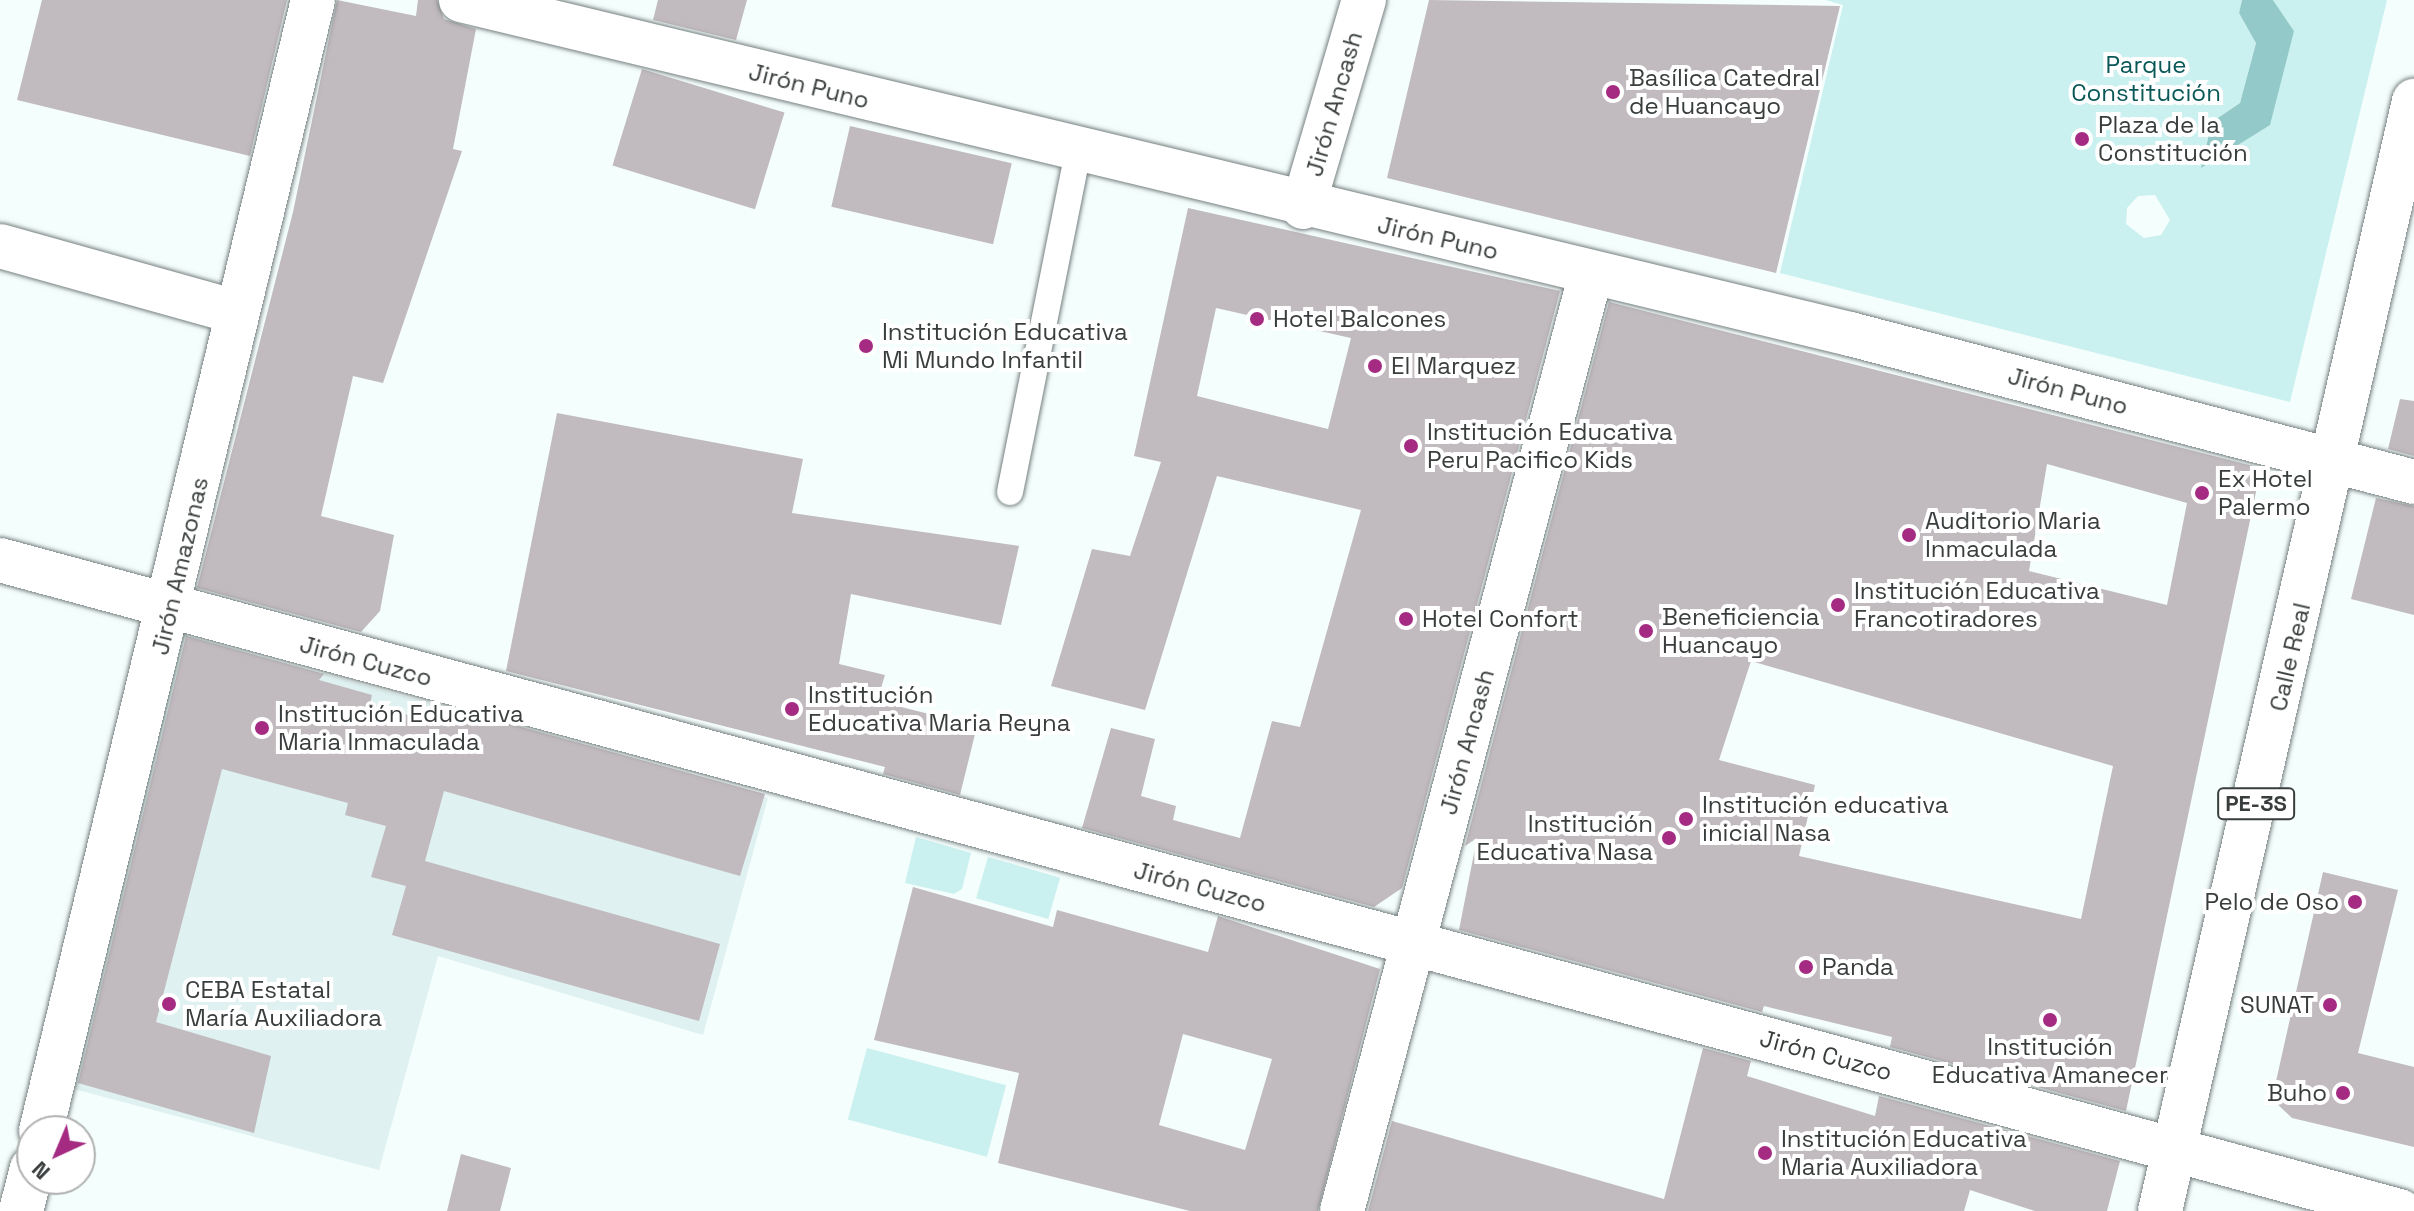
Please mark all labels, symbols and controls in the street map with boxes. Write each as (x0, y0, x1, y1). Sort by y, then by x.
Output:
street label: Jirón Ancash (1300, 28, 1368, 180)
park label: Parque Constitución (2071, 51, 2221, 107)
street label: Jirón Puno (746, 57, 872, 115)
place label: Basílica Catedral de Huancayo (1629, 64, 1820, 120)
marker: Basílica Catedral de Huancayo (1604, 83, 1622, 101)
place label: Plaza de la Constitución (2098, 111, 2248, 167)
marker: Plaza de la Constitución (2073, 130, 2091, 148)
street label: Jirón Puno (1375, 210, 1501, 266)
place label: Hotel Balcones (1273, 305, 1446, 333)
marker: Hotel Balcones (1248, 310, 1266, 328)
place label: Institución Educativa Mi Mundo Infantil (882, 318, 1128, 374)
marker: Institución Educativa Mi Mundo Infantil (857, 337, 875, 355)
place label: El Marquez (1391, 352, 1516, 380)
marker: El Marquez (1366, 357, 1384, 375)
street label: Jirón Puno (2005, 361, 2131, 421)
place label: Institución Educativa Peru Pacifico Kids (1427, 418, 1673, 474)
marker: Institución Educativa Peru Pacifico Kids (1402, 437, 1420, 455)
place label: Ex Hotel Palermo (2218, 465, 2313, 521)
street label: Jirón Amazonas (146, 474, 214, 658)
marker: Ex Hotel Palermo (2193, 484, 2211, 502)
place label: Auditorio Maria Inmaculada (1925, 507, 2101, 563)
marker: Auditorio Maria Inmaculada (1900, 526, 1918, 544)
place label: Institución Educativa Francotiradores (1854, 577, 2100, 633)
marker: Institución Educativa Francotiradores (1829, 596, 1847, 614)
street label: Calle Real (2264, 600, 2316, 714)
place label: Beneficiencia Huancayo (1662, 603, 1820, 659)
place label: Hotel Confort (1422, 605, 1579, 633)
marker: Hotel Confort (1397, 610, 1415, 628)
marker: Beneficiencia Huancayo (1637, 622, 1655, 640)
street label: Jirón Cuzco (297, 630, 435, 692)
street label: Jirón Ancash (1434, 666, 1500, 818)
place label: Institución Educativa Maria Reyna (808, 681, 1071, 737)
place label: Institución Educativa Maria Inmaculada (278, 700, 524, 756)
marker: Institución Educativa Maria Reyna (783, 700, 801, 718)
marker: Institución Educativa Maria Inmaculada (253, 719, 271, 737)
road number: PE-3S (2216, 786, 2296, 822)
place label: Institución educativa inicial Nasa (1702, 791, 1949, 847)
place label: Institución Educativa Nasa (1477, 810, 1653, 866)
marker: Institución educativa inicial Nasa (1677, 810, 1695, 828)
marker: Institución Educativa Nasa (1660, 829, 1678, 847)
street label: Jirón Cuzco (1131, 856, 1269, 918)
place label: Pelo de Oso (2205, 888, 2339, 916)
marker: Pelo de Oso (2346, 893, 2364, 911)
place label: Panda (1822, 953, 1894, 981)
marker: Panda (1797, 958, 1815, 976)
place label: CEBA Estatal María Auxiliadora (185, 976, 382, 1032)
place label: SUNAT (2240, 991, 2314, 1019)
marker: CEBA Estatal María Auxiliadora (160, 995, 178, 1013)
marker: SUNAT (2321, 996, 2339, 1014)
marker: Institución Educativa Amanecer (2041, 1011, 2059, 1029)
street label: Jirón Cuzco (1757, 1024, 1895, 1086)
place label: Institución Educativa Amanecer (1932, 1033, 2168, 1089)
place label: Buho (2267, 1079, 2327, 1107)
marker: Buho (2334, 1084, 2352, 1102)
north arrow (16, 1115, 96, 1195)
place label: Institución Educativa Maria Auxiliadora (1781, 1125, 2027, 1181)
marker: Institución Educativa Maria Auxiliadora (1756, 1144, 1774, 1162)
text: N (26, 1156, 56, 1186)

